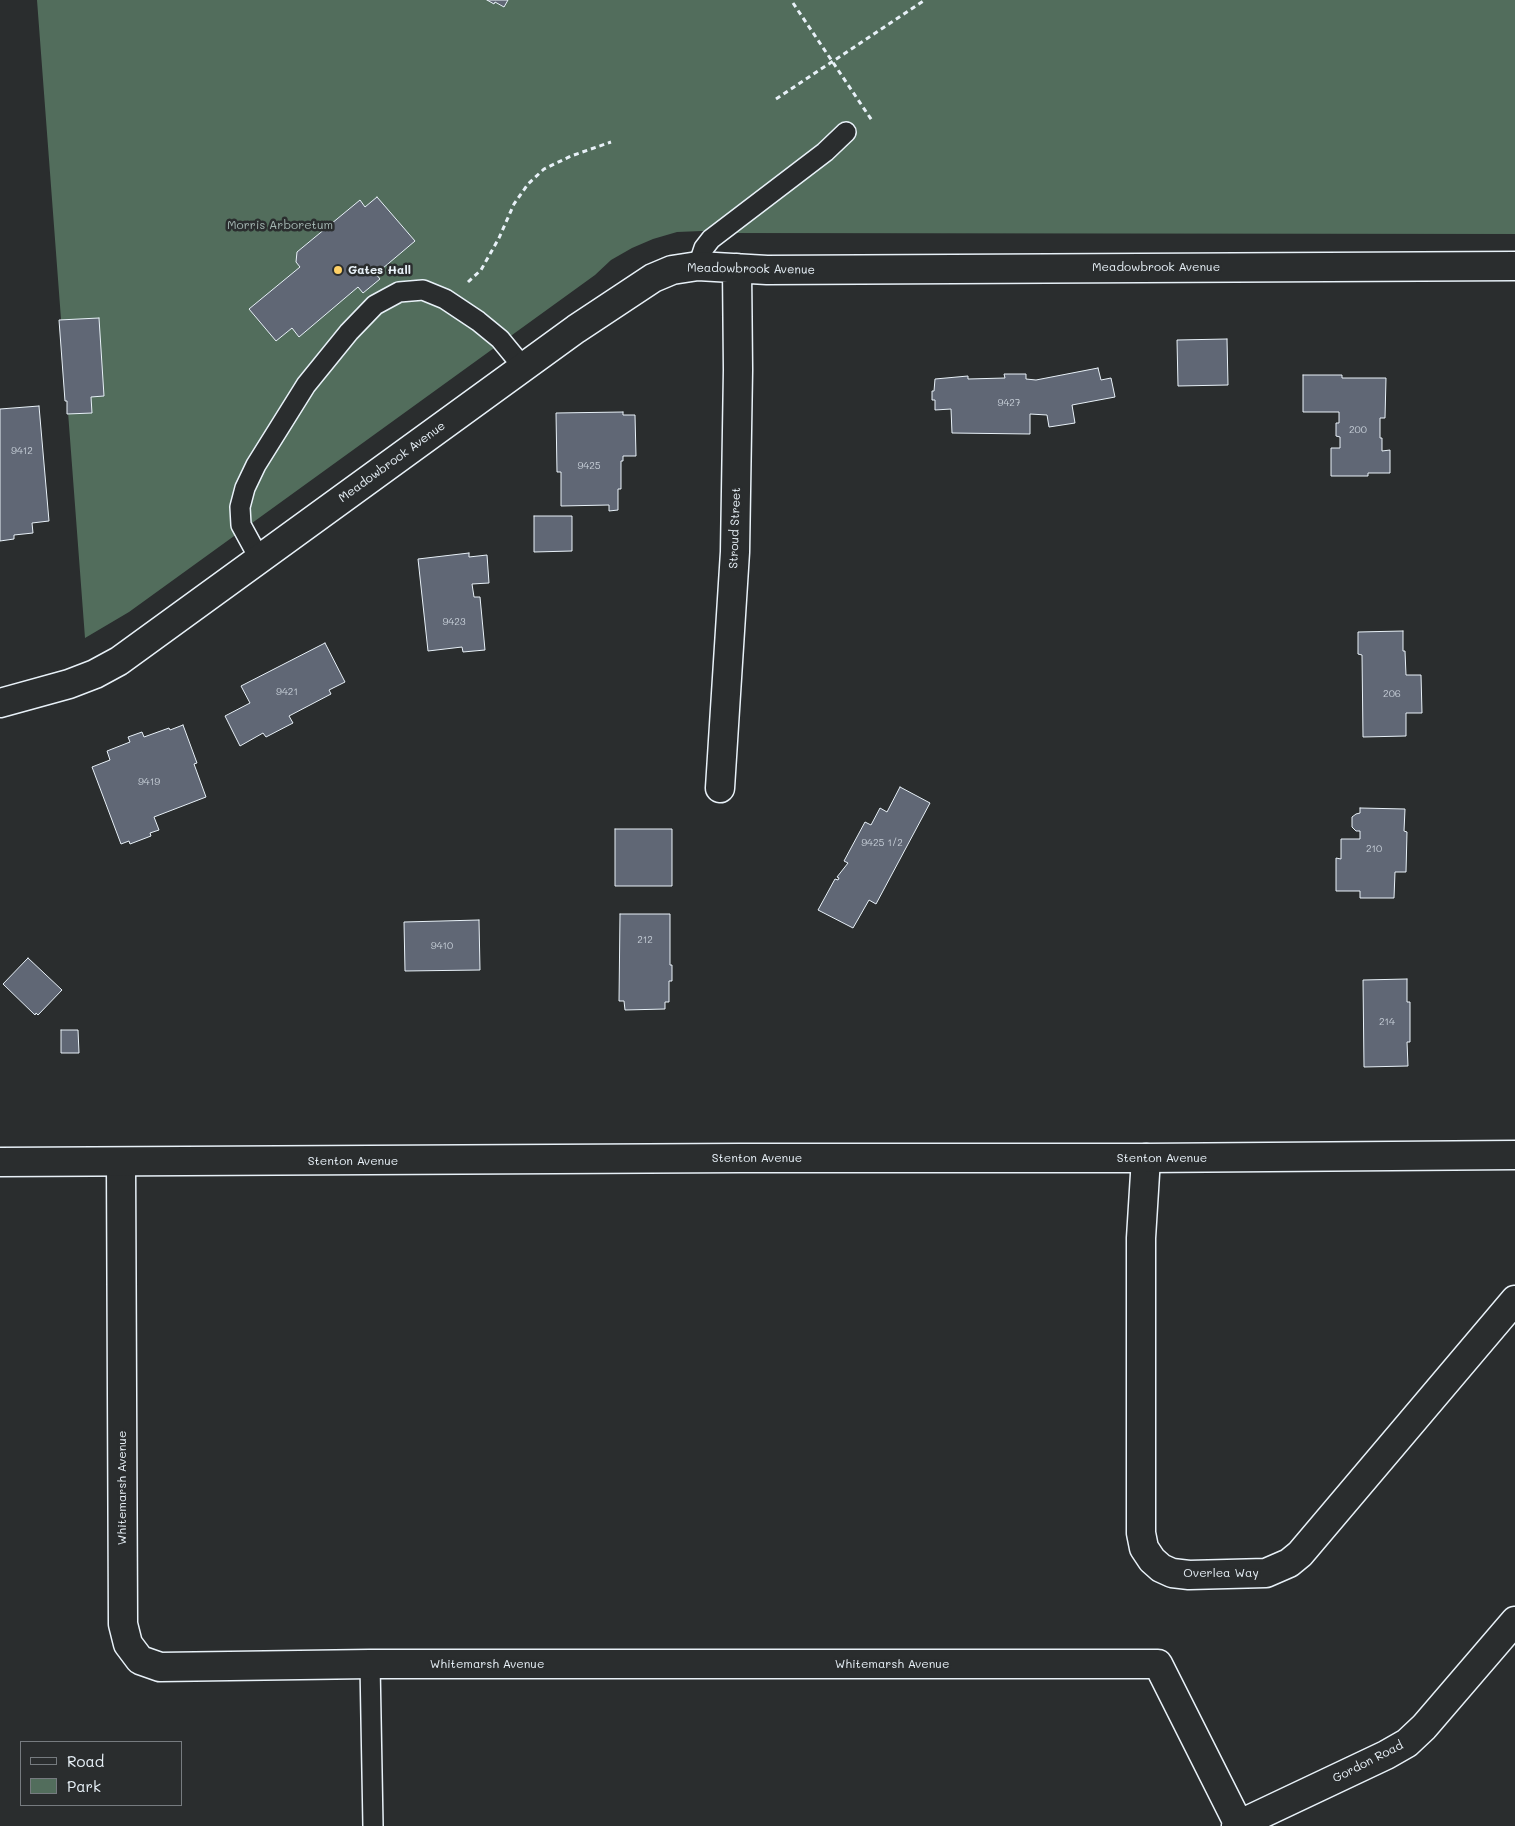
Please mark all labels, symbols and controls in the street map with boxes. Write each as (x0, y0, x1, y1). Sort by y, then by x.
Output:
park label: Morris Arboretum (227, 218, 333, 232)
street label: Meadowbrook Avenue (1092, 260, 1220, 274)
street label: Meadowbrook Avenue (687, 261, 815, 277)
place label: Gates Hall (348, 263, 411, 277)
marker: Gates Hall (332, 264, 344, 276)
house number: 9427 (998, 397, 1020, 409)
street label: Meadowbrook Avenue (336, 419, 448, 505)
house number: 200 (1349, 424, 1367, 436)
house number: 9412 (11, 445, 33, 457)
house number: 9425 (577, 460, 601, 472)
street label: Stroud Street (726, 487, 744, 569)
house number: 9423 (442, 616, 466, 628)
house number: 9421 (276, 686, 298, 698)
house number: 206 (1383, 688, 1401, 700)
house number: 9419 (138, 776, 160, 788)
house number: 9425 1/2 (861, 837, 903, 849)
house number: 210 (1366, 843, 1382, 855)
house number: 212 (637, 934, 653, 946)
house number: 9410 (431, 940, 453, 952)
house number: 214 (1379, 1016, 1395, 1028)
street label: Stenton Avenue (712, 1151, 802, 1165)
street label: Stenton Avenue (1117, 1151, 1207, 1165)
street label: Stenton Avenue (308, 1154, 398, 1168)
street label: Whitemarsh Avenue (115, 1431, 129, 1545)
street label: Overlea Way (1183, 1566, 1259, 1580)
street label: Whitemarsh Avenue (430, 1657, 544, 1671)
street label: Whitemarsh Avenue (835, 1657, 949, 1671)
street label: Gordon Road (1330, 1738, 1406, 1786)
legend (20, 1741, 182, 1806)
text: Road (67, 1751, 104, 1771)
text: Park (67, 1776, 101, 1796)

